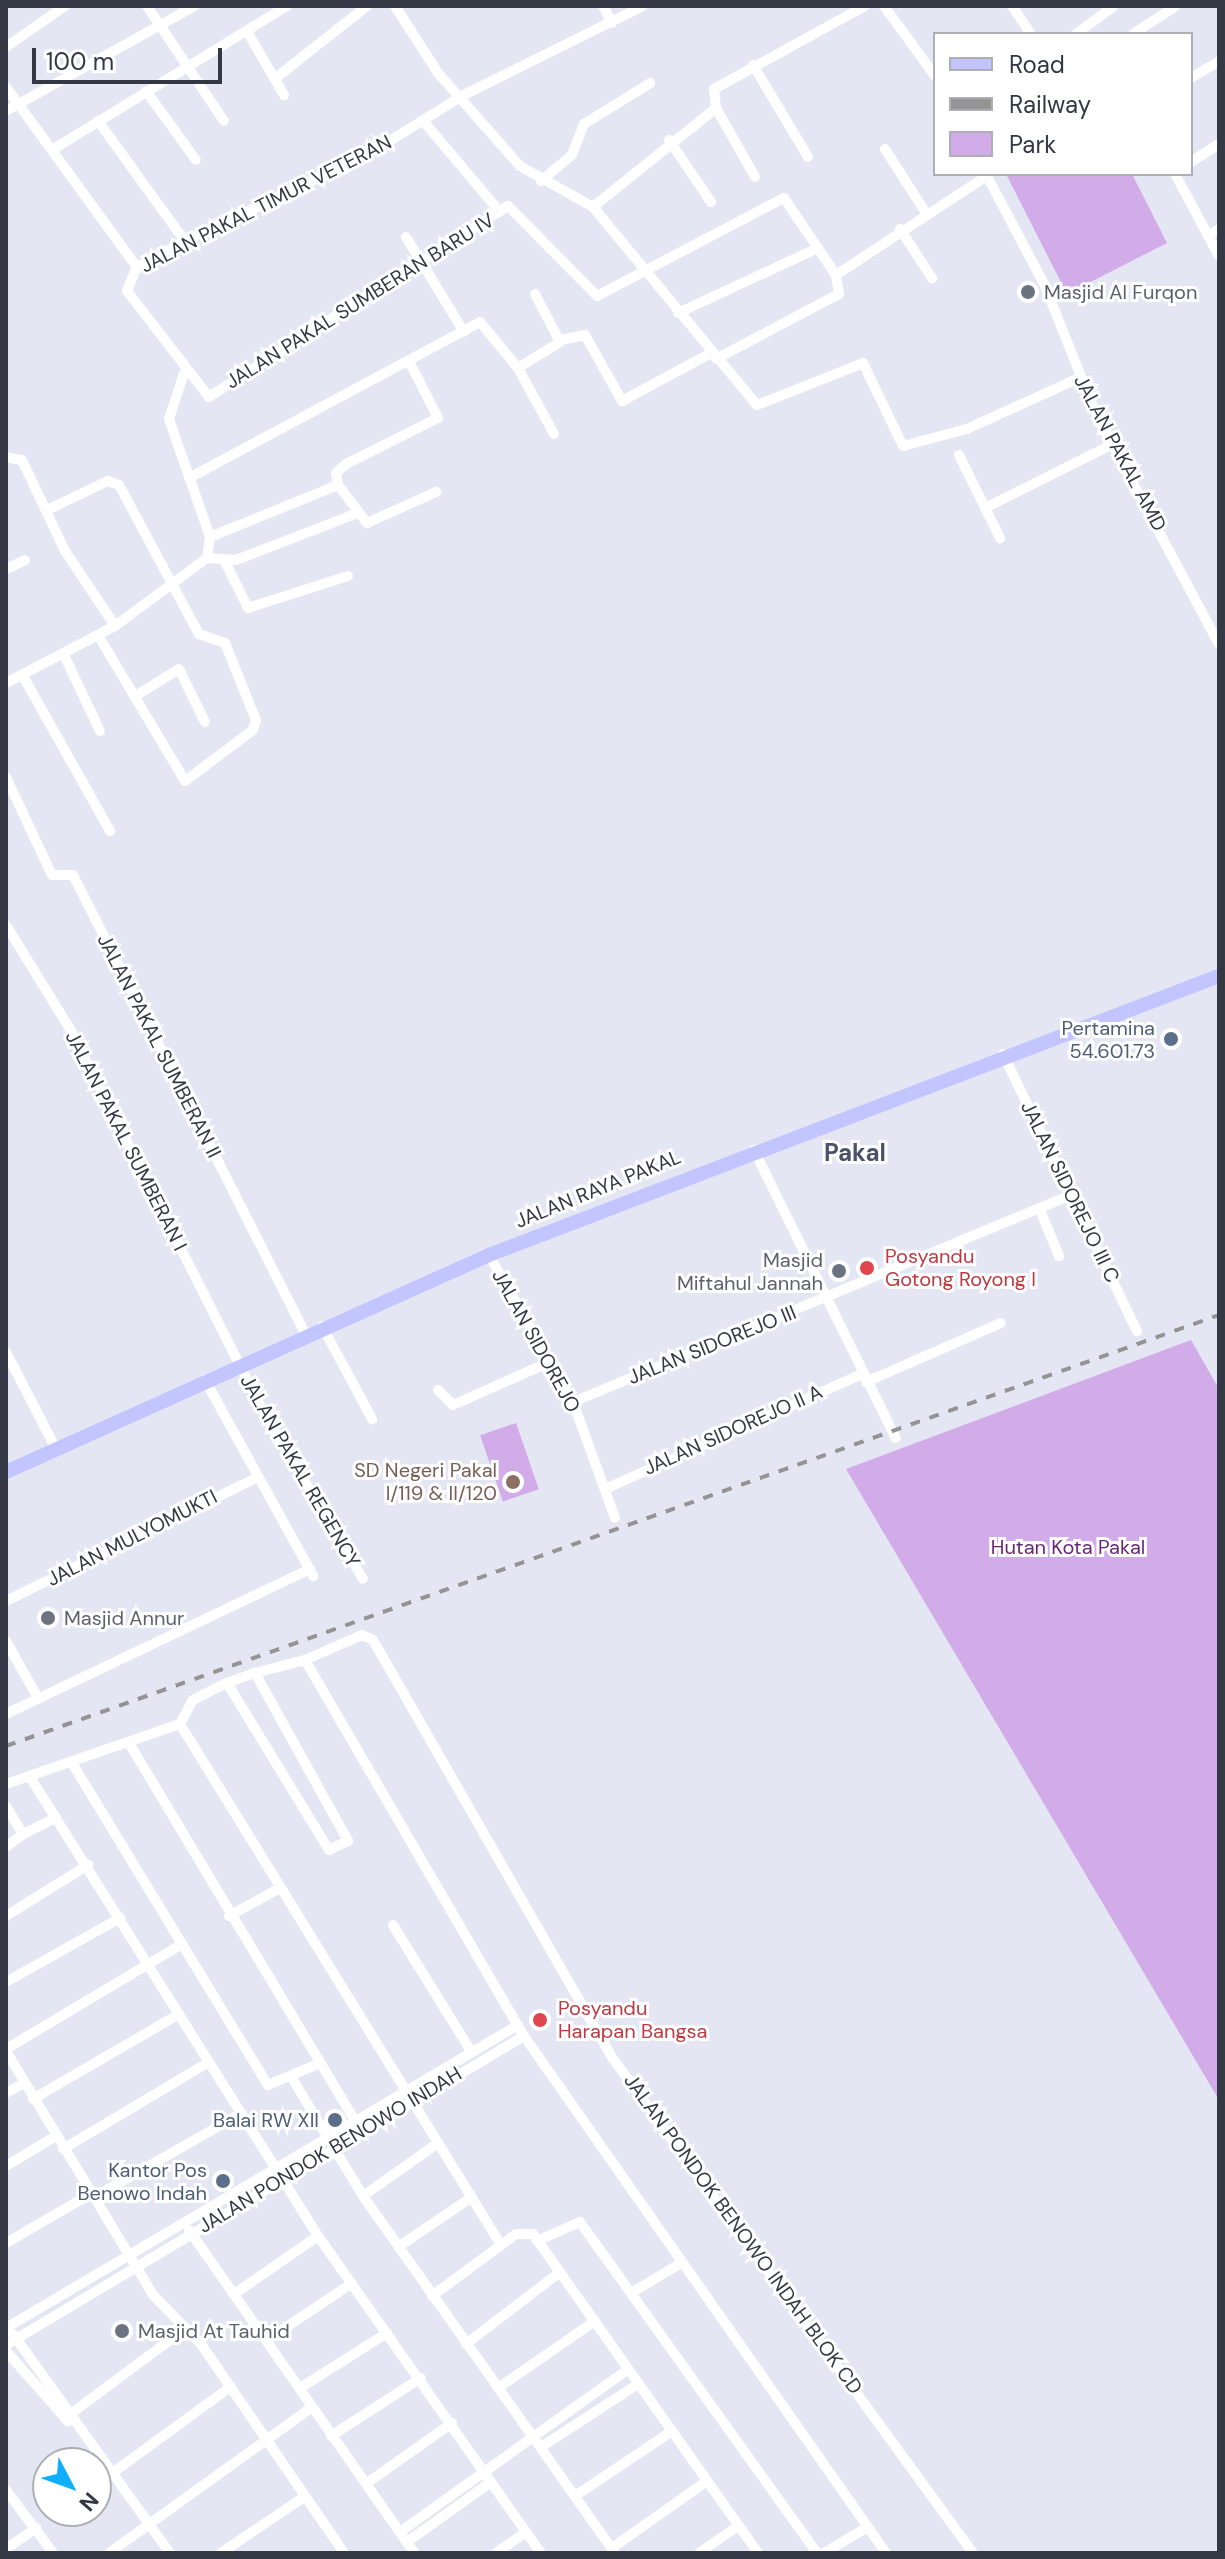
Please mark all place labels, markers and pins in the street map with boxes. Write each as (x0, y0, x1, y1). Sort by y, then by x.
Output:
place label: Masjid Al Furqon (1044, 280, 1197, 304)
marker: Masjid Al Furqon (1019, 283, 1037, 301)
place label: Pertamina 54.601.73 (1062, 1016, 1155, 1063)
marker: Pertamina 54.601.73 (1162, 1030, 1180, 1048)
place label: Posyandu Gotong Royong I (885, 1244, 1036, 1291)
place label: Masjid Miftahul Jannah (677, 1248, 823, 1295)
marker: Posyandu Gotong Royong I (856, 1257, 878, 1279)
marker: Masjid Miftahul Jannah (830, 1262, 848, 1280)
place label: SD Negeri Pakal I/119 & II/120 (354, 1458, 497, 1505)
marker: SD Negeri Pakal I/119 & II/120 (504, 1473, 522, 1491)
place label: Masjid Annur (64, 1606, 184, 1630)
marker: Masjid Annur (39, 1609, 57, 1627)
place label: Posyandu Harapan Bangsa (558, 1996, 707, 2043)
marker: Posyandu Harapan Bangsa (529, 2009, 551, 2031)
place label: Balai RW XII (213, 2108, 319, 2132)
marker: Balai RW XII (326, 2111, 344, 2129)
place label: Kantor Pos Benowo Indah (77, 2158, 207, 2205)
marker: Kantor Pos Benowo Indah (214, 2172, 232, 2190)
place label: Masjid At Tauhid (138, 2319, 290, 2343)
marker: Masjid At Tauhid (113, 2322, 131, 2340)

